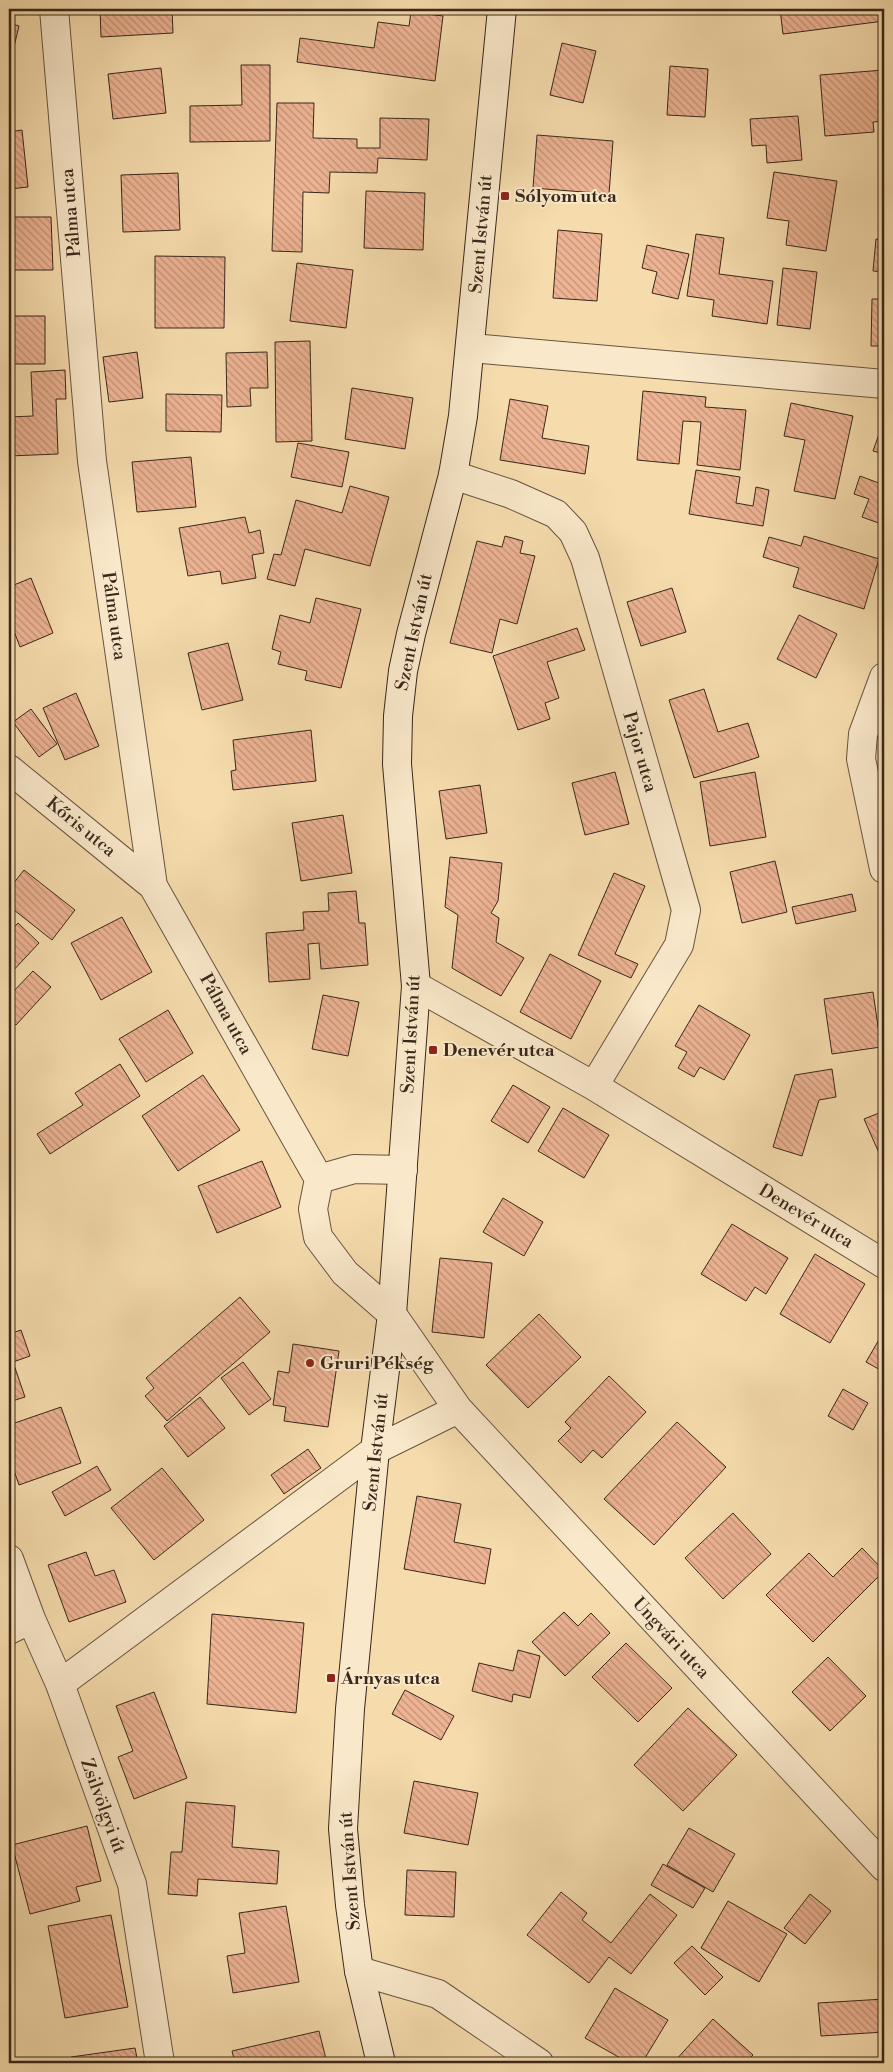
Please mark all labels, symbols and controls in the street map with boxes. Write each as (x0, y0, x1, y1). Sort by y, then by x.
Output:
street label: Pálma utca (56, 167, 86, 258)
street label: Szent István út (464, 173, 498, 294)
place label: Sólyom utca (515, 185, 617, 208)
marker: Sólyom utca (499, 190, 511, 202)
street label: Pálma utca (96, 570, 132, 663)
street label: Szent István út (390, 571, 438, 693)
street label: Pajor utca (618, 709, 663, 796)
street label: Kőris utca (41, 792, 121, 863)
street label: Pálma utca (194, 969, 258, 1059)
street label: Szent István út (396, 973, 426, 1094)
place label: Denevér utca (443, 1039, 555, 1062)
marker: Denevér utca (427, 1044, 439, 1056)
street label: Denevér utca (754, 1179, 858, 1254)
place label: Gruri Pékség (320, 1352, 434, 1375)
marker: Gruri Pékség (304, 1357, 316, 1369)
street label: Szent István út (358, 1391, 394, 1512)
street label: Ungvári utca (627, 1592, 715, 1684)
place label: Árnyas utca (340, 1667, 440, 1690)
marker: Árnyas utca (325, 1672, 337, 1684)
street label: Zsilvölgyi út (75, 1755, 131, 1857)
street label: Szent István út (334, 1810, 366, 1931)

